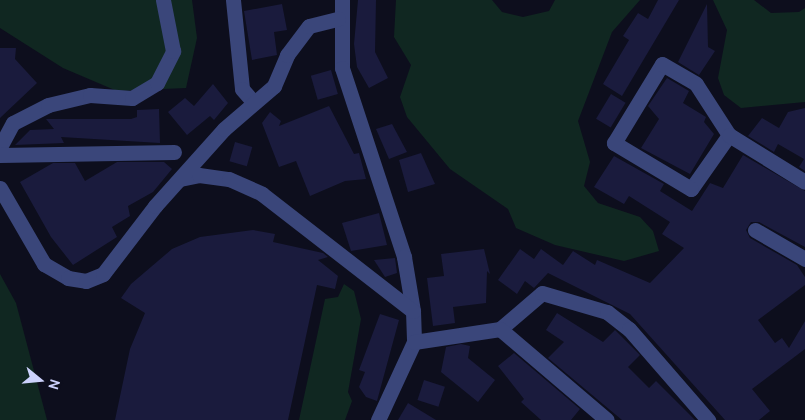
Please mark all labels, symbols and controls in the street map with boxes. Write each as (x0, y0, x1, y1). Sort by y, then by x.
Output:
north arrow (15, 355, 65, 405)
text: N (44, 377, 64, 392)

